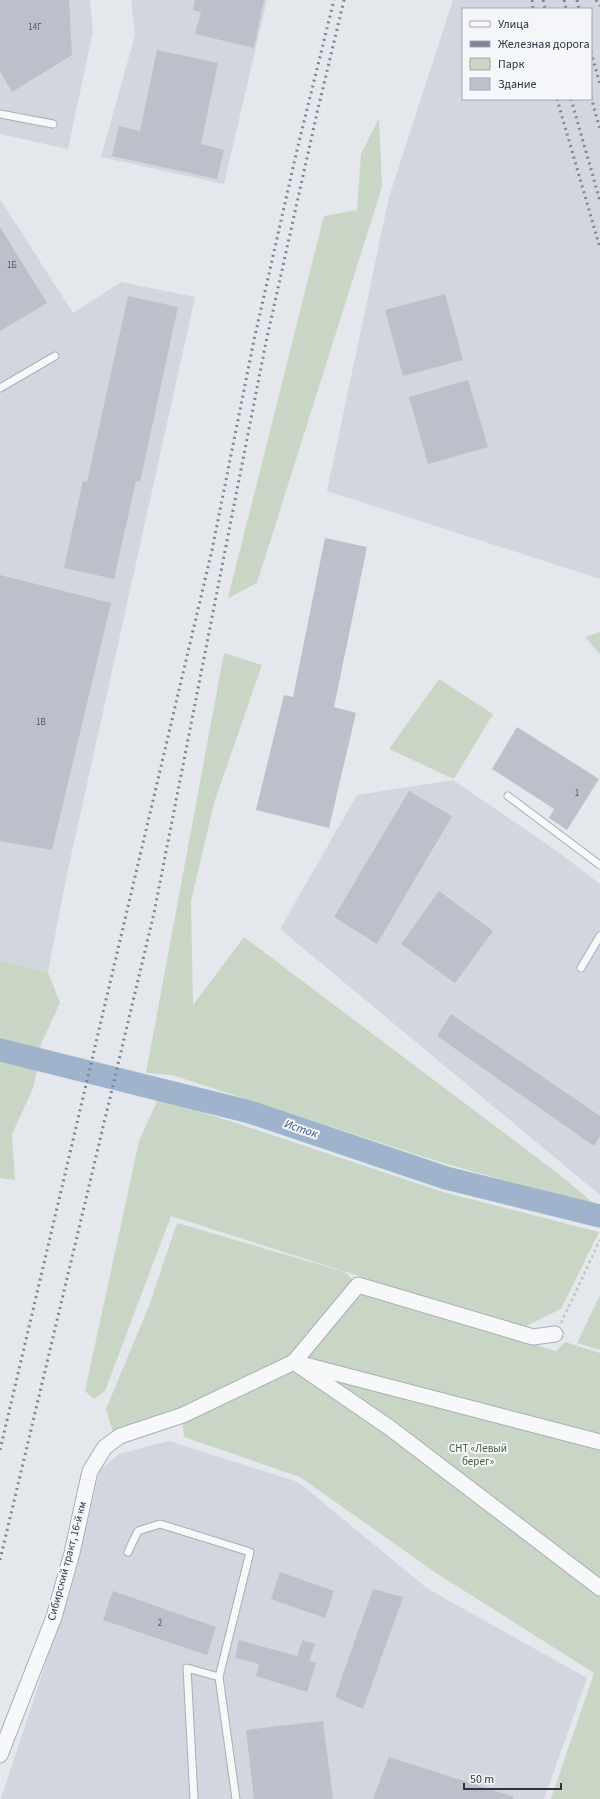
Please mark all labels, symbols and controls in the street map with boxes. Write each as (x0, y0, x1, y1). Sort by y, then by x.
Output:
legend (462, 8, 592, 100)
text: Улица (498, 16, 529, 33)
house number: 14Г (28, 21, 42, 34)
text: Железная дорога (498, 36, 590, 53)
text: Парк (498, 56, 524, 73)
text: Здание (498, 76, 537, 93)
house number: 1Б (7, 259, 17, 272)
house number: 1В (36, 716, 46, 729)
house number: 1 (575, 787, 579, 800)
water label: Исток (282, 1115, 320, 1143)
park label: СНТ «Левый берег» (449, 1441, 507, 1469)
street label: Сибирский тракт, 16-й км (44, 1500, 90, 1622)
house number: 2 (158, 1617, 163, 1630)
scale bar (464, 1765, 561, 1791)
text: 50 m (470, 1771, 494, 1788)

